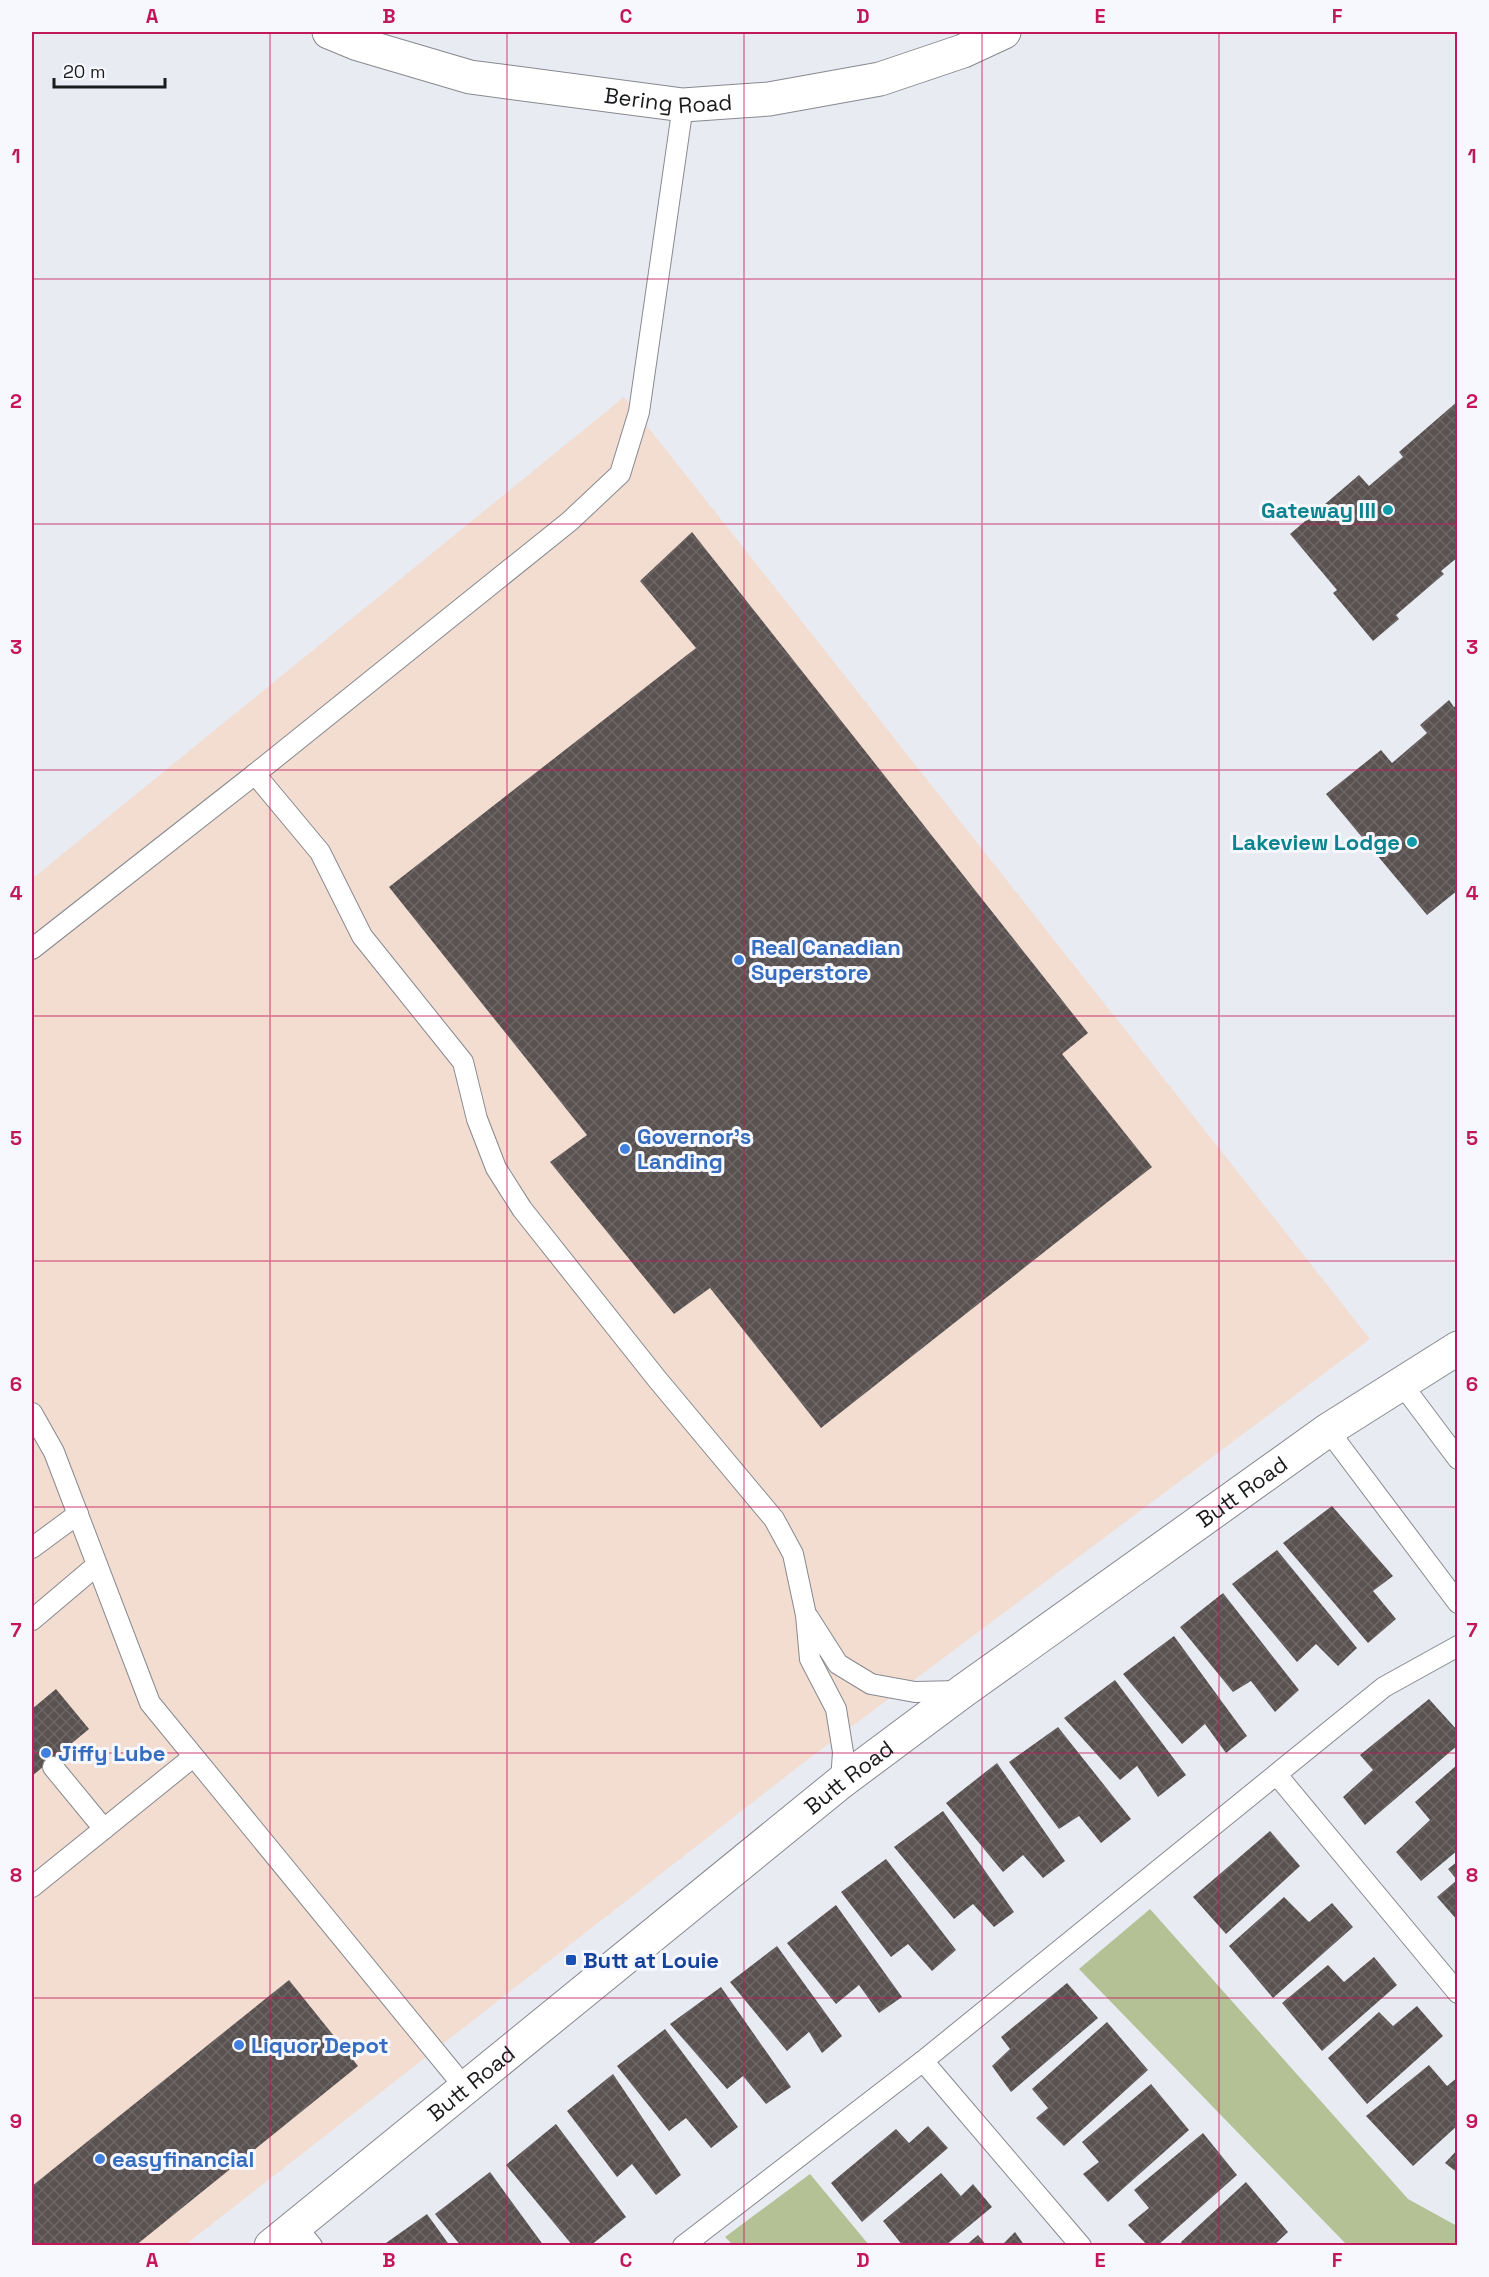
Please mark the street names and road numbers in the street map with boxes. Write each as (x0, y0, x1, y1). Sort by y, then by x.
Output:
street label: Bering Road (603, 81, 733, 119)
street label: Butt Road (1191, 1450, 1293, 1533)
street label: Butt Road (798, 1734, 899, 1820)
street label: Butt Road (422, 2039, 521, 2127)

